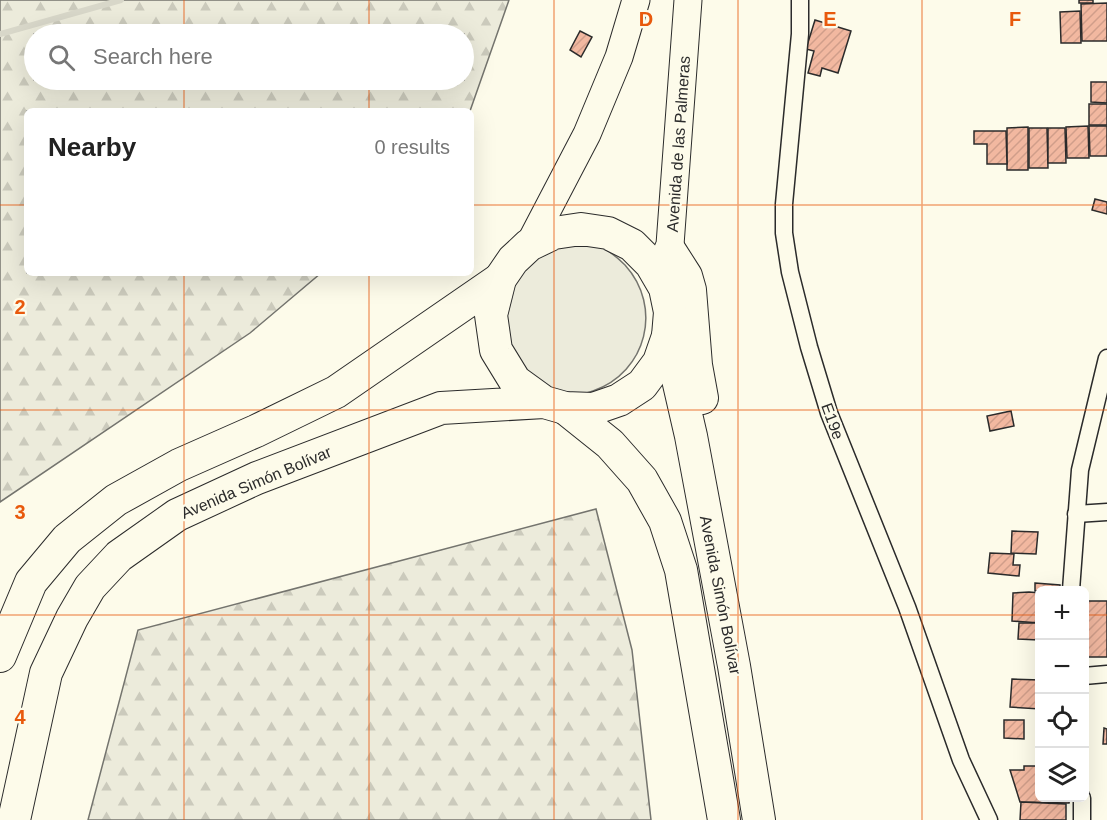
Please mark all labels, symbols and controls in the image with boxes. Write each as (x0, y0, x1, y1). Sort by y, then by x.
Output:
text: D (639, 8, 653, 30)
text: E (823, 8, 837, 30)
text: F (1009, 8, 1021, 30)
search box (24, 24, 474, 90)
icon: search (45, 41, 78, 74)
text: Search here (93, 44, 213, 69)
street label: Avenida de las Palmeras (664, 55, 693, 233)
text: Nearby (48, 132, 136, 162)
text: 0 results (374, 136, 450, 158)
text: 2 (14, 296, 26, 318)
street label: E19e (818, 401, 847, 442)
street label: Avenida Simón Bolívar (179, 443, 334, 522)
text: 3 (14, 501, 26, 523)
street label: Avenida Simón Bolívar (697, 514, 744, 677)
map controls (1035, 586, 1089, 802)
button: + (1035, 586, 1089, 640)
button: − (1035, 640, 1089, 694)
button: locate (1035, 694, 1089, 748)
text: 4 (14, 706, 26, 728)
button: layers (1035, 748, 1089, 802)

